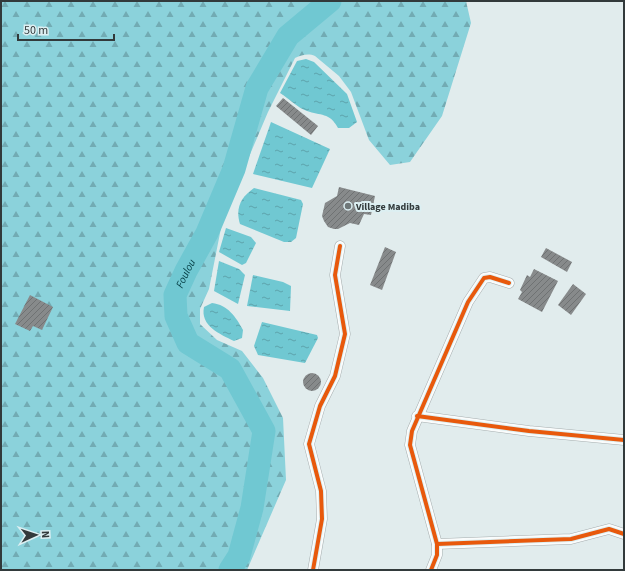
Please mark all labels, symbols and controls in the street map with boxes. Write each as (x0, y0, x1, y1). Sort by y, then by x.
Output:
scale bar (18, 16, 114, 42)
text: 50 m (24, 22, 48, 39)
place label: Village Madiba (355, 200, 420, 214)
marker: Village Madiba (343, 201, 353, 211)
water label: Foulou (172, 256, 199, 290)
north arrow (16, 515, 56, 555)
text: N (38, 530, 53, 539)

